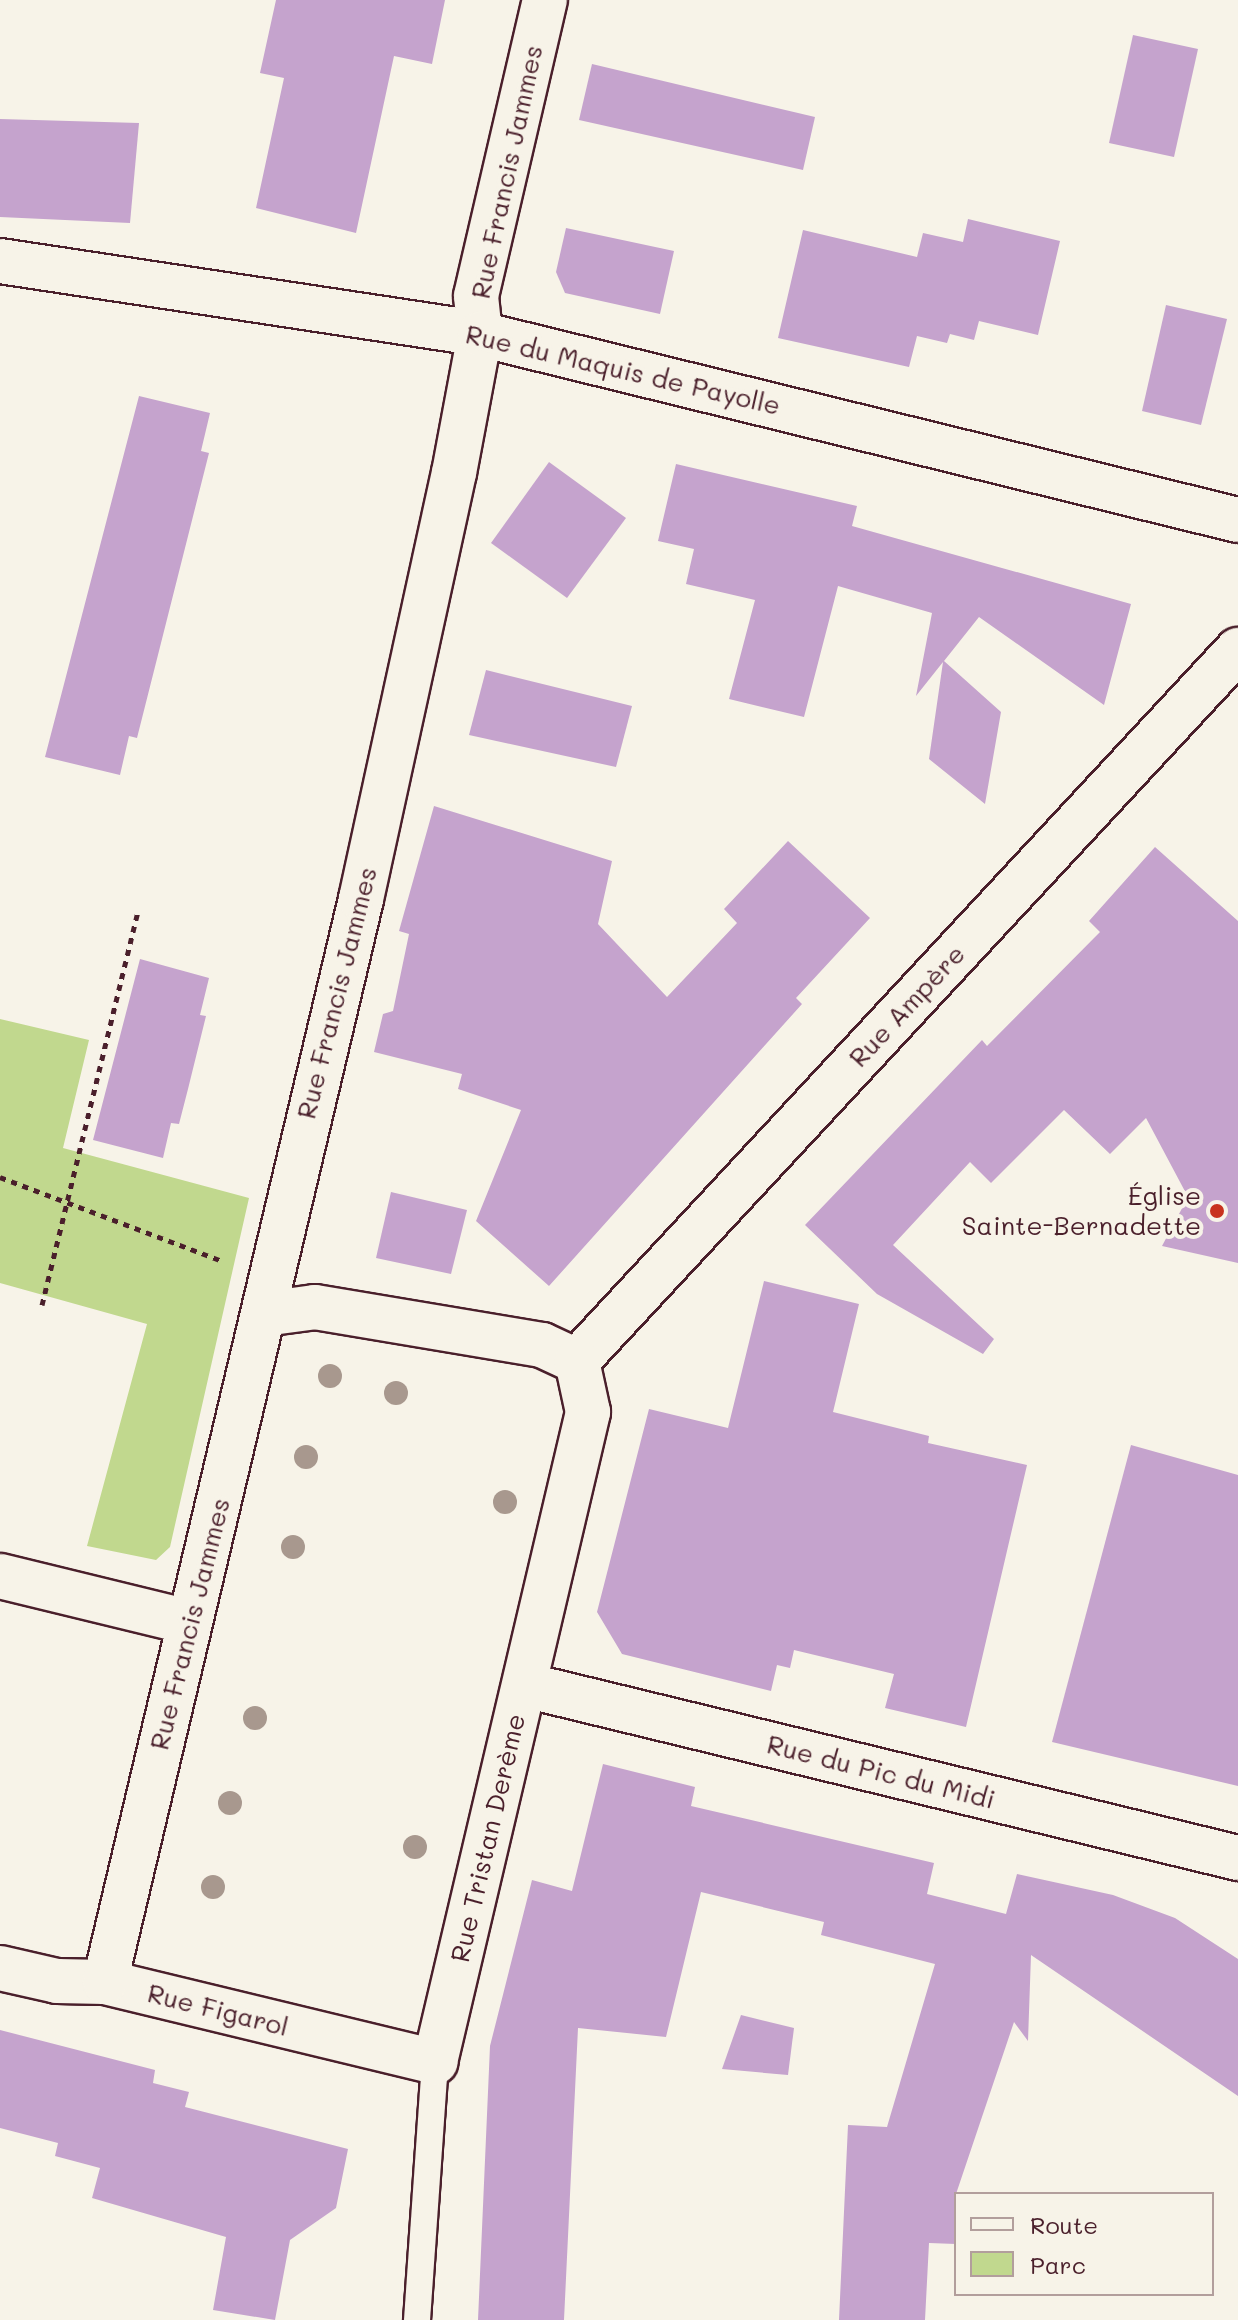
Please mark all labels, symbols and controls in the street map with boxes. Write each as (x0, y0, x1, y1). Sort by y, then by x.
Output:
street label: Rue Francis Jammes (465, 42, 549, 302)
street label: Rue du Maquis de Payolle (463, 319, 783, 421)
street label: Rue Francis Jammes (291, 864, 383, 1122)
street label: Rue Ampère (843, 939, 971, 1073)
place label: Église Sainte-Bernadette (962, 1180, 1201, 1242)
marker: Église Sainte-Bernadette (1208, 1202, 1226, 1220)
street label: Rue Francis Jammes (144, 1495, 236, 1753)
street label: Rue Tristan Derème (444, 1711, 532, 1965)
street label: Rue du Pic du Midi (764, 1729, 998, 1815)
street label: Rue Figarol (144, 1977, 292, 2043)
legend (954, 2192, 1214, 2296)
text: Route (1030, 2209, 1098, 2240)
text: Parc (1030, 2249, 1086, 2280)

